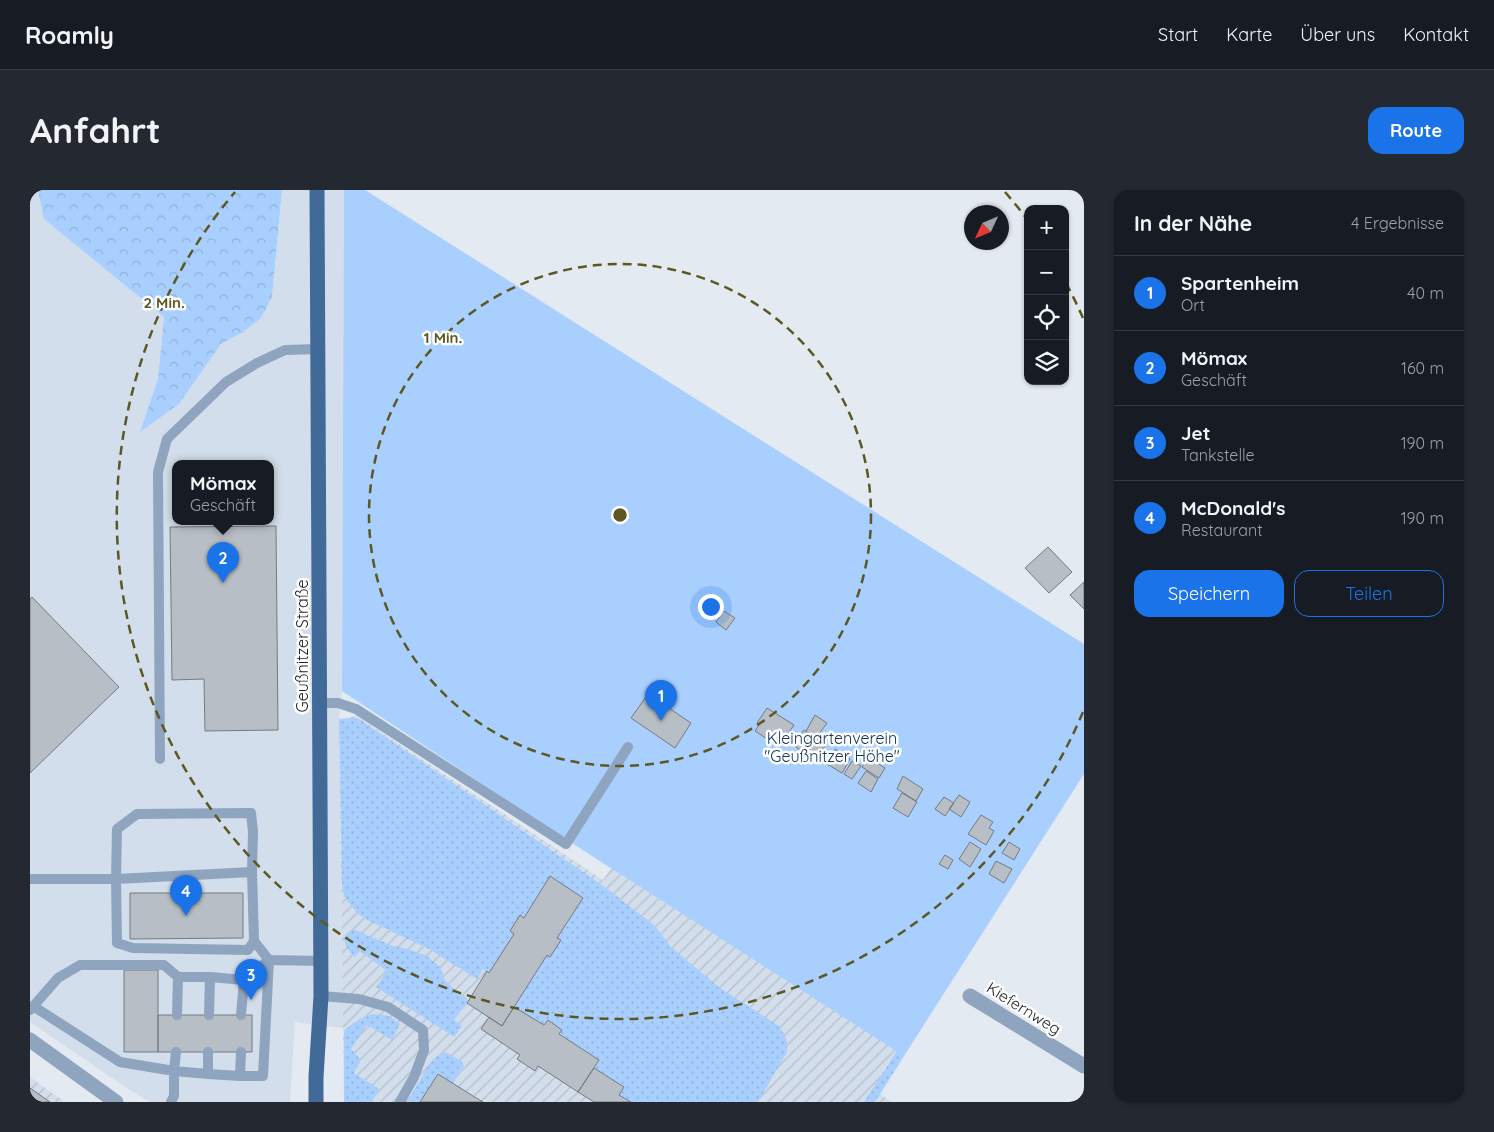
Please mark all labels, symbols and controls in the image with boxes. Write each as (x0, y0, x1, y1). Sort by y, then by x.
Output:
text: Roamly (25, 20, 114, 50)
text: Start (1158, 23, 1198, 46)
text: Karte (1226, 23, 1272, 46)
text: Über uns (1300, 23, 1375, 46)
text: Kontakt (1403, 23, 1469, 46)
button: Route (1368, 107, 1464, 154)
text: Anfahrt (30, 108, 161, 152)
north arrow (964, 205, 1009, 250)
map controls (1024, 205, 1069, 385)
button: + (1024, 205, 1069, 250)
text: In der Nähe (1134, 210, 1252, 236)
text: 4 Ergebnisse (1351, 213, 1444, 233)
button: − (1024, 250, 1069, 295)
text: Spartenheim (1181, 271, 1299, 295)
text: 1 (1147, 283, 1153, 303)
text: 40 m (1407, 283, 1444, 303)
text: 2 Min. (143, 293, 185, 312)
button: locate (1024, 295, 1069, 340)
text: Ort (1181, 295, 1205, 315)
text: 1 Min. (424, 328, 462, 347)
button: layers (1024, 340, 1069, 385)
text: Mömax (1181, 346, 1247, 370)
text: 2 (1145, 358, 1155, 378)
text: 160 m (1401, 358, 1444, 378)
text: Geschäft (1181, 370, 1247, 390)
text: Jet (1181, 421, 1210, 445)
text: 3 (1146, 433, 1154, 453)
text: 190 m (1401, 433, 1444, 453)
text: Tankstelle (1181, 445, 1255, 465)
popup (172, 460, 274, 525)
text: Mömax (190, 471, 256, 495)
text: Geschäft (190, 495, 256, 515)
text: McDonald's (1181, 496, 1285, 520)
centre of rings (611, 506, 629, 524)
text: 4 (1145, 508, 1155, 528)
text: 190 m (1401, 508, 1444, 528)
text: Restaurant (1181, 520, 1263, 540)
pin: 2 (207, 542, 239, 583)
button: Speichern (1134, 570, 1284, 617)
button: Teilen (1294, 570, 1444, 617)
street label: Geußnitzer Straße (292, 580, 312, 712)
your location (698, 594, 724, 620)
pin: 1 (645, 680, 677, 721)
park label: Kleingartenverein "Geußnitzer Höhe" (764, 728, 900, 766)
pin: 4 (170, 875, 202, 916)
pin: 3 (235, 959, 267, 1000)
street label: Kiefernweg (983, 977, 1065, 1039)

